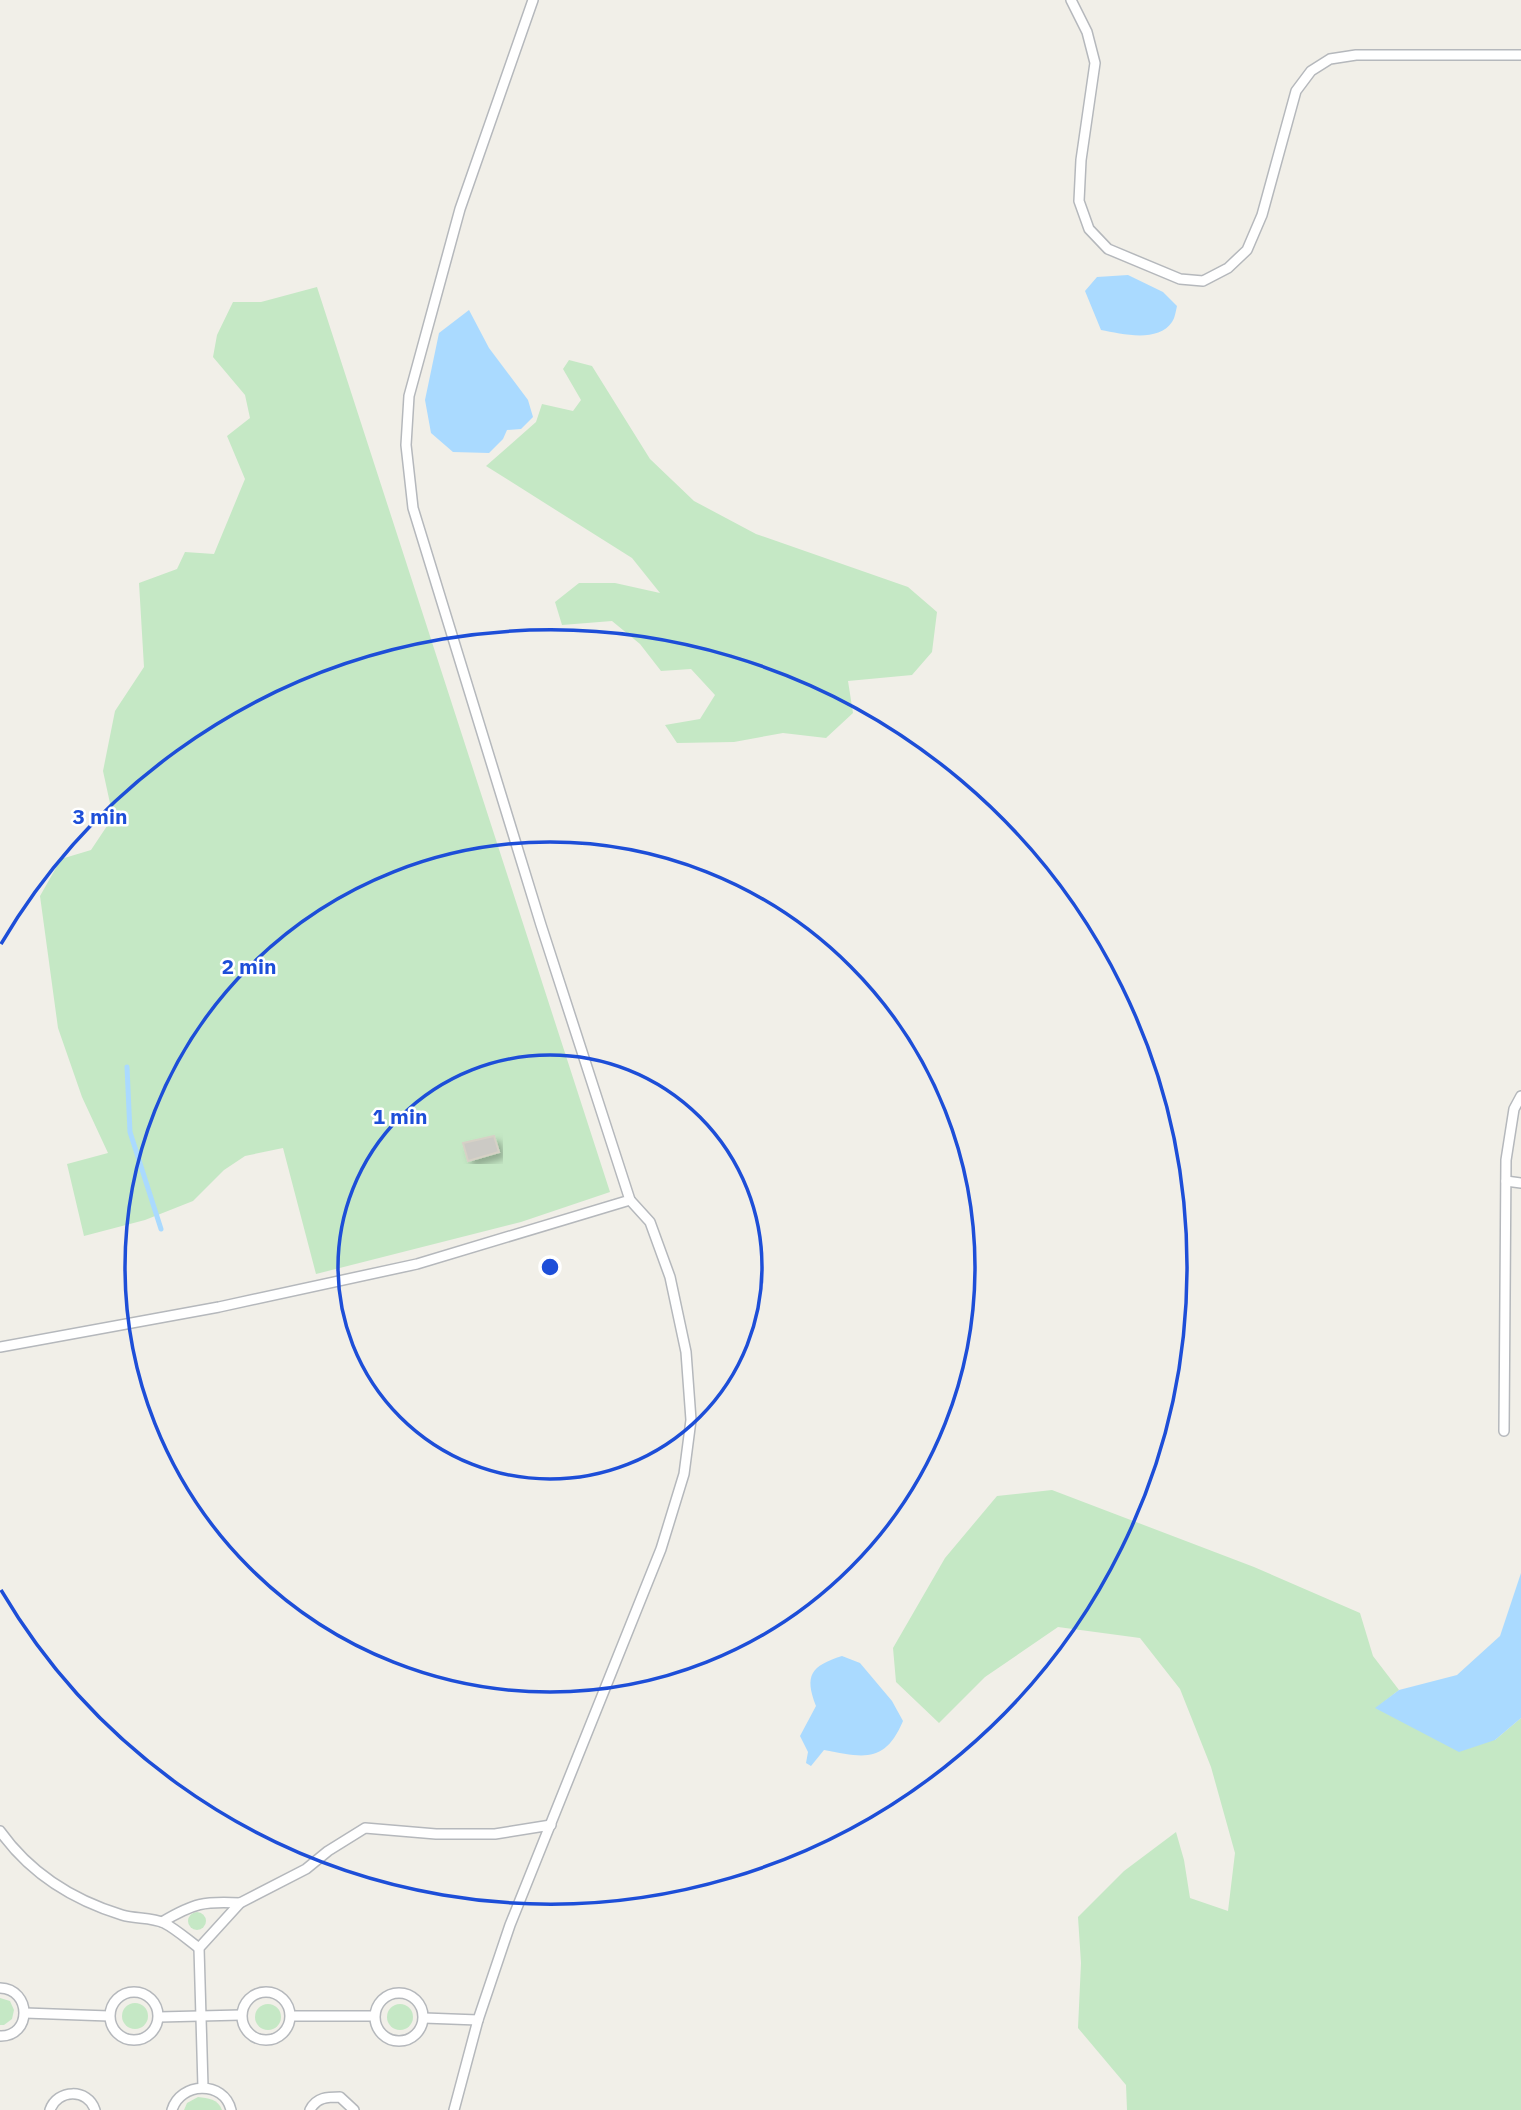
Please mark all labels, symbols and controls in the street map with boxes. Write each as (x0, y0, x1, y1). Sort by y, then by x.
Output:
text: 3 min (73, 802, 127, 830)
text: 2 min (222, 952, 276, 980)
text: 1 min (373, 1102, 427, 1130)
centre of rings (538, 1255, 562, 1279)

